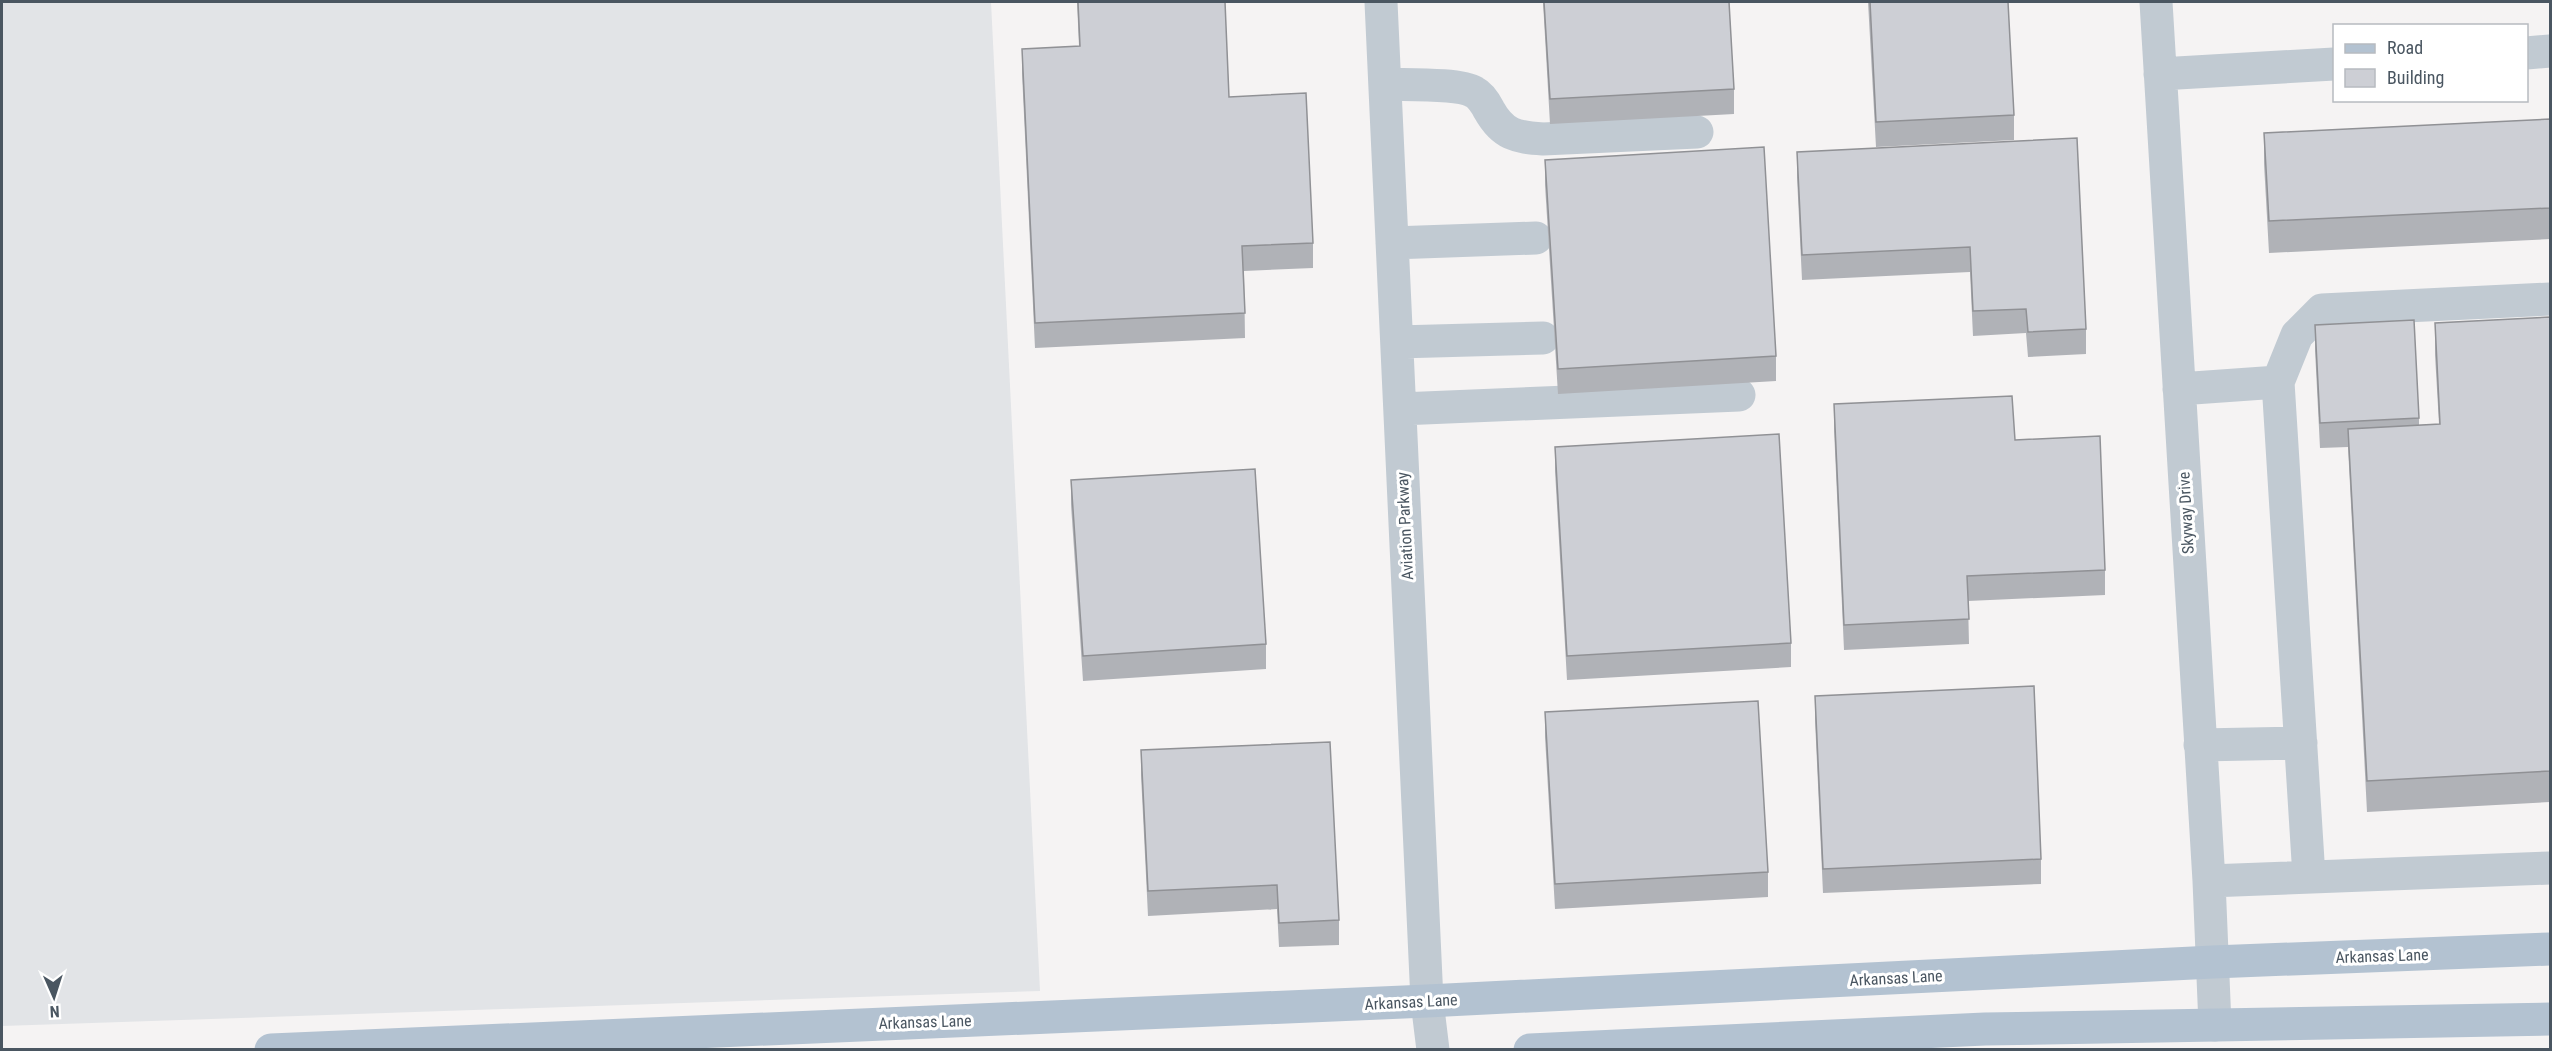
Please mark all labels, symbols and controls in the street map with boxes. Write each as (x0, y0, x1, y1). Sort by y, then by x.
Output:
legend (2333, 24, 2528, 102)
text: Road (2387, 37, 2423, 58)
text: Building (2387, 67, 2444, 88)
street label: Aviation Parkway (1393, 471, 1417, 580)
street label: Skyway Drive (2174, 471, 2198, 555)
street label: Arkansas Lane (2335, 945, 2429, 967)
street label: Arkansas Lane (1849, 966, 1943, 990)
north arrow (24, 967, 84, 1027)
street label: Arkansas Lane (1364, 990, 1458, 1014)
text: N (49, 1002, 60, 1021)
street label: Arkansas Lane (878, 1011, 972, 1033)

